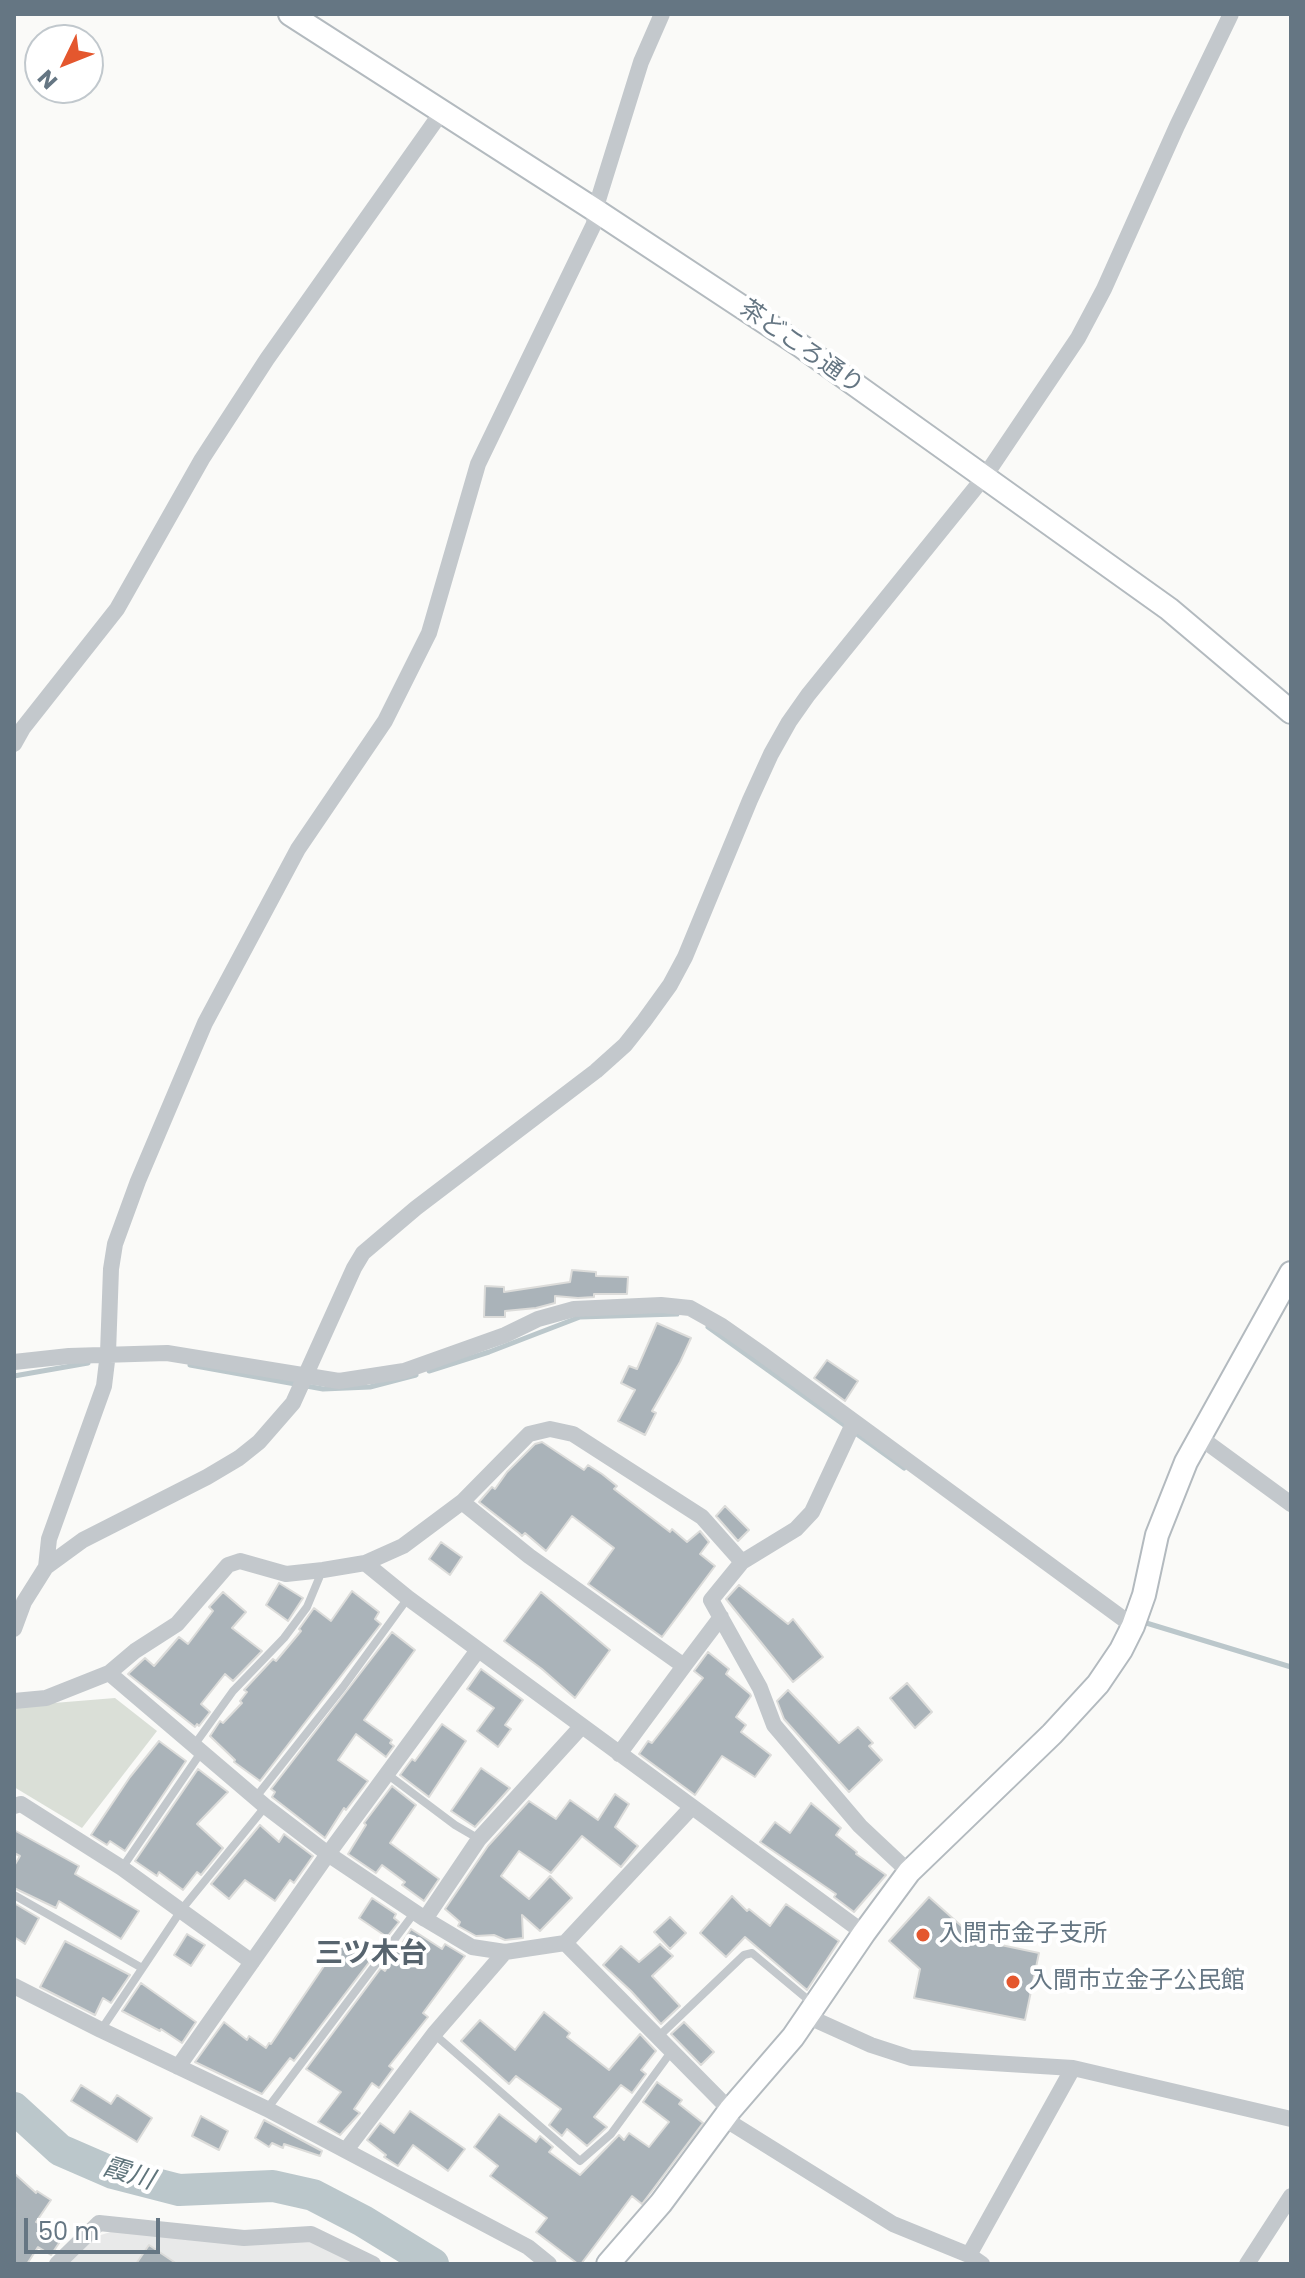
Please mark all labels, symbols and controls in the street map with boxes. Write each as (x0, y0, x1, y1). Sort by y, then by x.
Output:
north arrow (24, 24, 104, 104)
text: N (31, 63, 65, 96)
street label: 茶どころ通り (734, 295, 868, 401)
place label: 入間市金子支所 (939, 1921, 1107, 1949)
marker: 入間市金子支所 (914, 1926, 932, 1944)
district label: 三ツ木台 (315, 1938, 427, 1972)
place label: 入間市立金子公民館 (1029, 1968, 1245, 1996)
marker: 入間市立金子公民館 (1004, 1973, 1022, 1991)
water label: 霞川 (99, 2152, 157, 2198)
scale bar (28, 2202, 164, 2252)
text: 50 m (38, 2215, 99, 2248)

